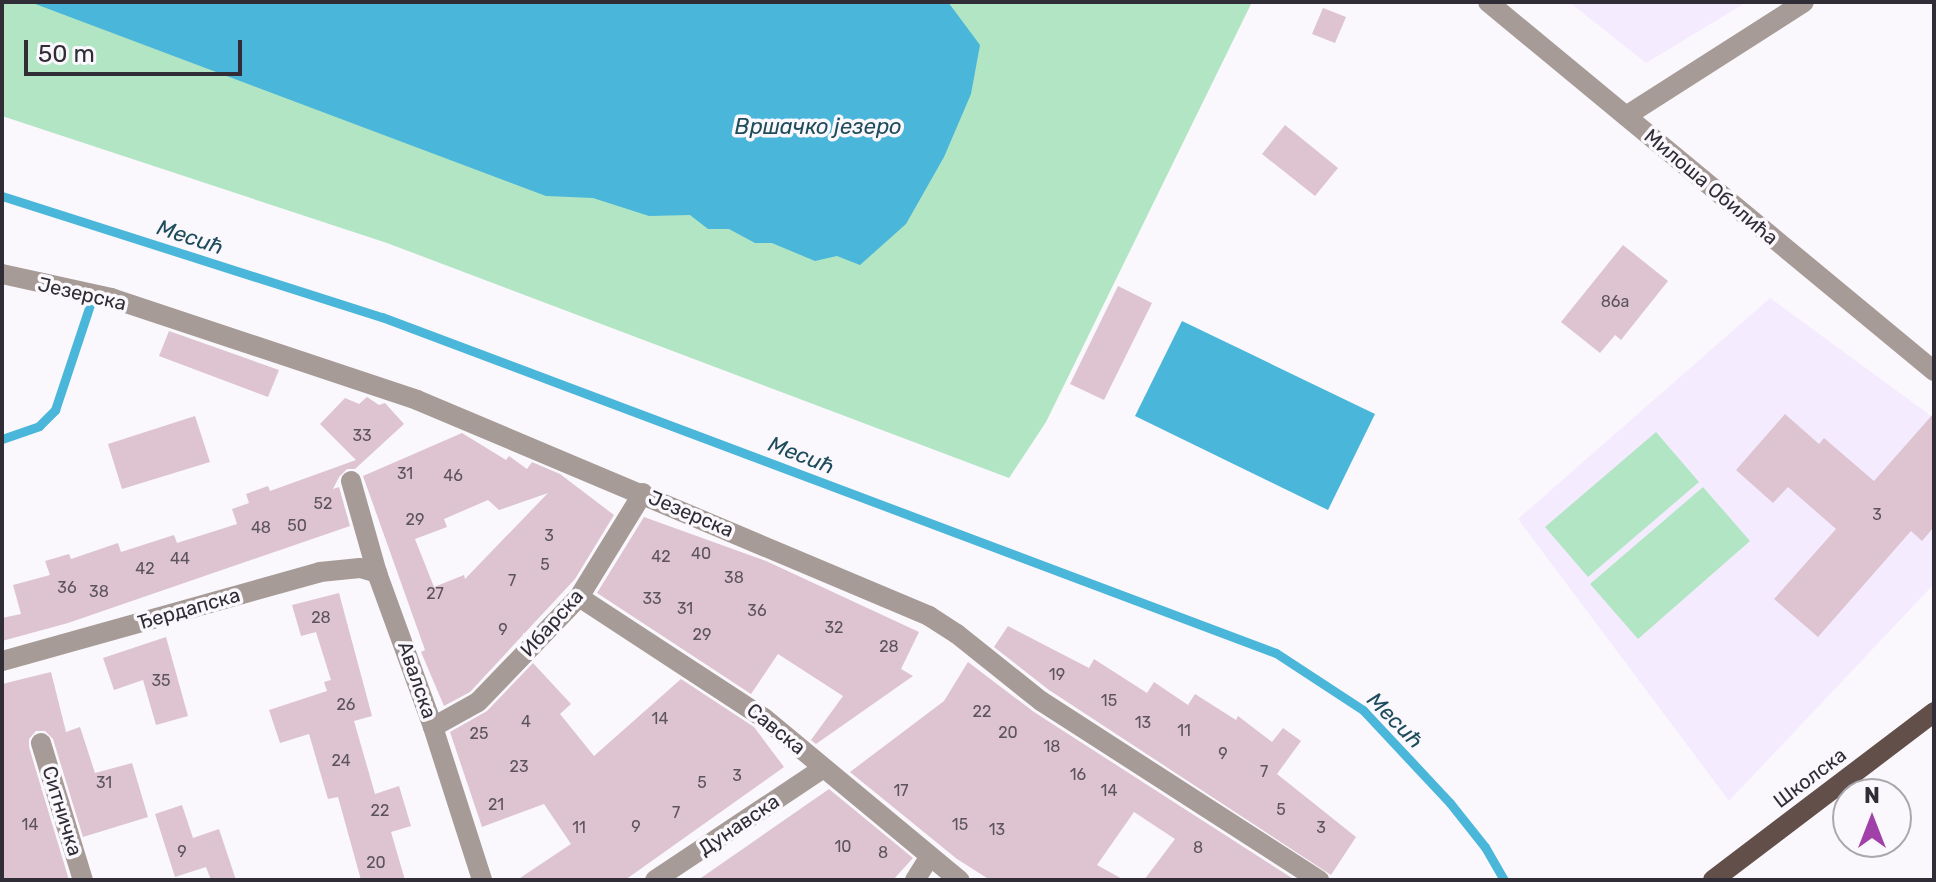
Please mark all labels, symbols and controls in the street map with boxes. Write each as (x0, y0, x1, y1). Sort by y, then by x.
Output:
scale bar (28, 24, 246, 74)
text: 50 m (38, 40, 95, 68)
water label: Вршачко језеро (735, 114, 901, 140)
street label: Милоша Обилића (1639, 124, 1783, 250)
water label: Месић (154, 214, 226, 260)
street label: Језерска (35, 272, 129, 316)
house number: 86a (1601, 292, 1629, 312)
house number: 33 (352, 426, 372, 446)
water label: Месић (765, 431, 837, 479)
house number: 31 (397, 464, 413, 484)
house number: 46 (443, 466, 463, 486)
street label: Језерска (645, 485, 737, 543)
house number: 52 (314, 494, 332, 514)
house number: 3 (1872, 505, 1882, 525)
house number: 29 (406, 510, 424, 530)
house number: 50 (287, 516, 307, 536)
house number: 48 (251, 518, 271, 538)
house number: 3 (544, 526, 554, 546)
house number: 40 (691, 544, 711, 564)
house number: 42 (651, 547, 671, 567)
house number: 44 (170, 549, 190, 569)
house number: 5 (540, 555, 550, 575)
house number: 42 (135, 559, 155, 579)
house number: 38 (724, 568, 744, 588)
house number: 7 (508, 571, 516, 591)
house number: 36 (57, 578, 77, 598)
house number: 38 (89, 582, 109, 602)
street label: Ђердапска (135, 583, 243, 635)
house number: 27 (426, 584, 444, 604)
street label: Ибарска (516, 584, 588, 662)
house number: 33 (642, 589, 662, 609)
house number: 31 (677, 599, 693, 619)
house number: 36 (747, 601, 767, 621)
house number: 28 (311, 608, 331, 628)
house number: 32 (824, 618, 844, 638)
house number: 9 (498, 620, 508, 640)
house number: 29 (693, 625, 711, 645)
house number: 28 (879, 637, 899, 657)
street label: Авалска (393, 638, 441, 722)
house number: 19 (1049, 665, 1065, 685)
house number: 35 (151, 671, 171, 691)
water label: Месић (1362, 687, 1428, 753)
house number: 15 (1101, 691, 1117, 711)
house number: 26 (336, 695, 356, 715)
street label: Савска (742, 698, 810, 760)
house number: 22 (973, 702, 991, 722)
house number: 14 (652, 709, 668, 729)
house number: 4 (521, 712, 531, 732)
house number: 13 (1135, 713, 1151, 733)
house number: 11 (1177, 721, 1191, 741)
house number: 20 (998, 723, 1018, 743)
house number: 25 (470, 724, 488, 744)
house number: 18 (1043, 737, 1061, 757)
street label: Школска (1769, 743, 1851, 813)
house number: 9 (1218, 744, 1228, 764)
house number: 24 (331, 751, 351, 771)
house number: 23 (509, 757, 529, 777)
house number: 7 (1260, 762, 1268, 782)
street label: Ситничка (37, 763, 87, 859)
house number: 16 (1070, 765, 1086, 785)
house number: 3 (732, 766, 742, 786)
house number: 31 (96, 773, 112, 793)
house number: 5 (697, 773, 707, 793)
north arrow (1832, 778, 1912, 858)
house number: 17 (893, 781, 909, 801)
house number: 14 (1101, 781, 1117, 801)
text: N (1864, 782, 1880, 809)
street label: Дунавска (694, 789, 784, 861)
house number: 21 (488, 795, 504, 815)
house number: 5 (1276, 800, 1286, 820)
house number: 22 (371, 801, 389, 821)
house number: 7 (672, 803, 680, 823)
house number: 14 (22, 815, 38, 835)
house number: 15 (952, 815, 968, 835)
house number: 9 (631, 817, 641, 837)
house number: 11 (572, 818, 586, 838)
house number: 3 (1316, 818, 1326, 838)
house number: 13 (989, 820, 1005, 840)
house number: 10 (834, 837, 852, 857)
house number: 8 (1193, 838, 1203, 858)
house number: 9 (177, 842, 187, 862)
house number: 8 (878, 843, 888, 863)
house number: 20 (366, 853, 386, 873)

